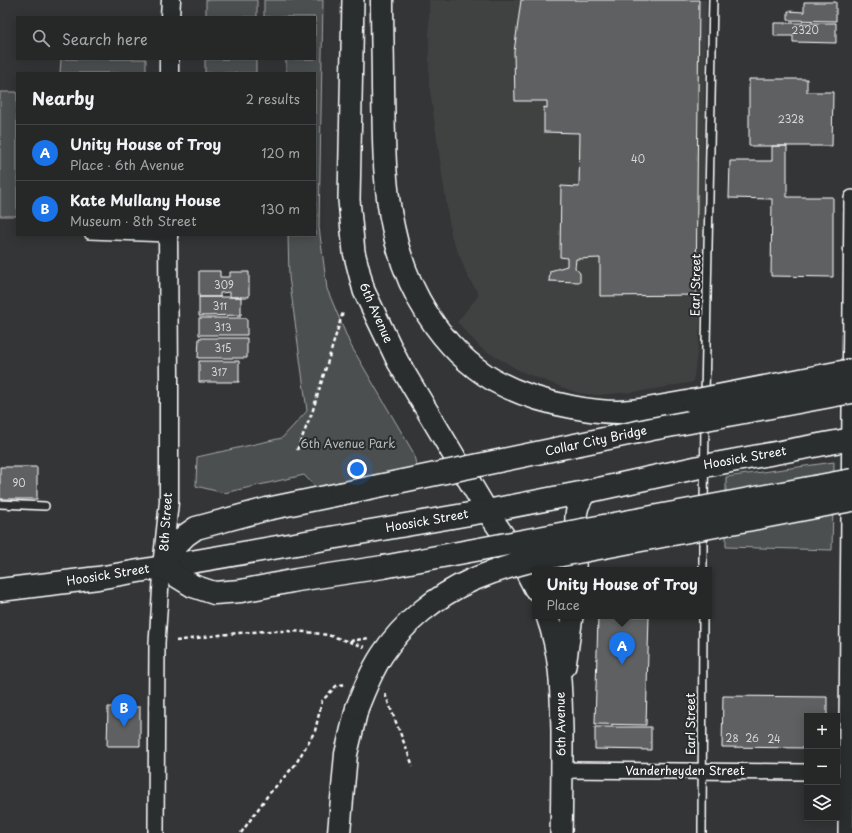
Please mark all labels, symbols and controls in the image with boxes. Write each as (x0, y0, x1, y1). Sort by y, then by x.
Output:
search box (16, 16, 316, 60)
house number: 2320 (791, 22, 819, 37)
icon: search (30, 27, 52, 49)
text: Search here (62, 27, 148, 50)
text: Nearby (32, 85, 94, 111)
text: 2 results (246, 89, 300, 108)
house number: 2328 (778, 111, 804, 126)
text: Unity House of Troy (70, 132, 221, 155)
text: A (40, 143, 50, 162)
text: 120 m (261, 143, 300, 162)
house number: 40 (631, 151, 645, 166)
text: Place · 6th Avenue (70, 155, 184, 174)
text: Kate Mullany House (70, 188, 221, 211)
text: B (41, 199, 49, 218)
text: 130 m (261, 199, 300, 218)
text: Museum · 8th Street (70, 211, 196, 230)
street label: Earl Street (685, 254, 705, 316)
house number: 309 (214, 277, 234, 292)
street label: 6th Avenue (356, 280, 398, 346)
house number: 311 (213, 298, 227, 313)
house number: 313 (214, 319, 232, 334)
house number: 315 (215, 340, 231, 355)
house number: 317 (211, 364, 227, 379)
street label: Collar City Bridge (543, 420, 648, 460)
park label: 6th Avenue Park (301, 434, 395, 452)
street label: Hoosick Street (702, 441, 788, 473)
your location (347, 459, 367, 479)
house number: 90 (12, 475, 26, 490)
street label: 8th Street (154, 492, 176, 552)
street label: Hoosick Street (384, 504, 470, 536)
street label: Hoosick Street (65, 559, 151, 589)
popup (532, 567, 712, 619)
text: Unity House of Troy (546, 572, 698, 595)
text: Place (546, 595, 580, 614)
pin: A (609, 632, 635, 665)
street label: 6th Avenue (550, 691, 570, 756)
street label: Earl Street (681, 693, 699, 755)
pin: B (111, 694, 137, 727)
map controls (804, 713, 840, 821)
button: + (804, 713, 840, 749)
house number: 28 (725, 730, 739, 745)
house number: 26 (745, 730, 759, 745)
house number: 24 (767, 731, 781, 746)
button: − (804, 749, 840, 785)
street label: Vanderheyden Street (625, 761, 745, 779)
button: layers (804, 785, 840, 821)

